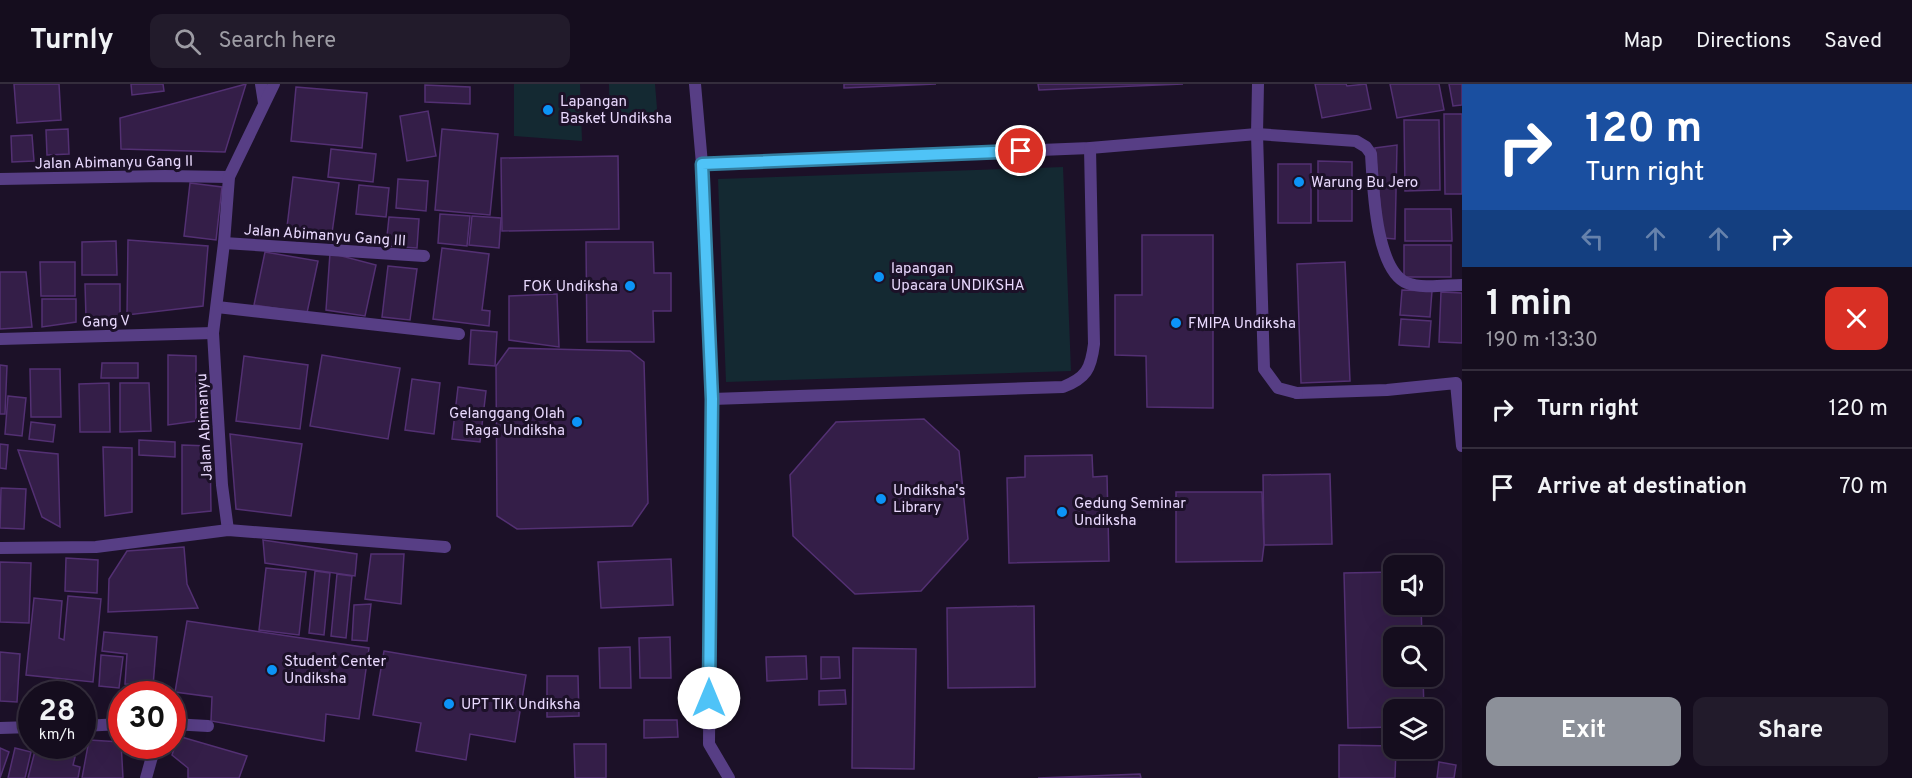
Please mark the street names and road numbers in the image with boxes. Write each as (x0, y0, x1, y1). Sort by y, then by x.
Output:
street label: Jalan Abimanyu Gang II (35, 153, 193, 174)
street label: Jalan Abimanyu Gang III (243, 221, 407, 252)
street label: Gang V (82, 312, 131, 333)
street label: Jalan Abimanyu (193, 373, 218, 481)

